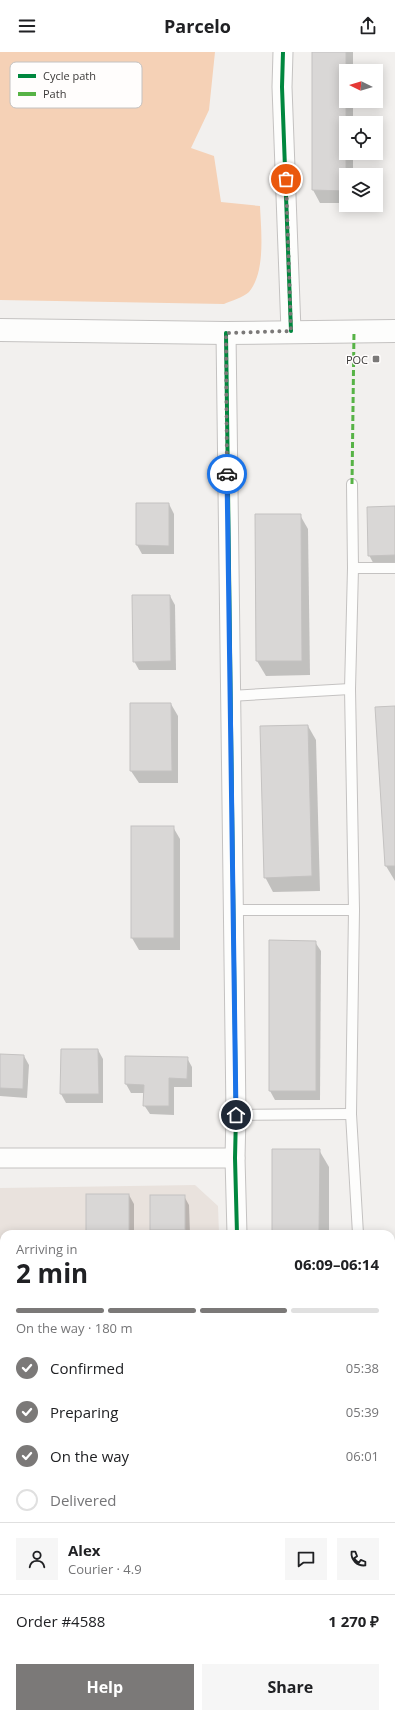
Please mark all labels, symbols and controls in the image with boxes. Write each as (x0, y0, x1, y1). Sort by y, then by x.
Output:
text: Parcelo (164, 14, 231, 38)
icon: menu (16, 15, 38, 37)
icon: share (357, 15, 379, 37)
legend (10, 62, 142, 108)
north arrow (339, 64, 383, 108)
map controls (339, 64, 383, 212)
text: Cycle path (43, 68, 96, 83)
text: Path (43, 86, 66, 101)
button: locate (339, 116, 383, 160)
pin (269, 162, 303, 196)
icon: bag (275, 168, 297, 190)
button: layers (339, 168, 383, 212)
place label: РОС (346, 352, 368, 367)
marker: РОС (371, 354, 381, 364)
courier (207, 454, 247, 494)
icon: car (216, 463, 238, 485)
pin (219, 1098, 253, 1132)
icon: home (225, 1104, 247, 1126)
text: Arriving in (16, 1240, 78, 1258)
text: 06:09–06:14 (294, 1254, 379, 1274)
text: 2 min (16, 1255, 88, 1291)
text: On the way · 180 m (16, 1319, 132, 1337)
icon: check (16, 1357, 38, 1379)
text: Confirmed (50, 1358, 124, 1378)
text: 05:38 (346, 1359, 379, 1377)
icon: check (16, 1401, 38, 1423)
text: Preparing (50, 1402, 118, 1422)
text: 05:39 (346, 1403, 379, 1421)
icon: check (16, 1445, 38, 1467)
text: On the way (50, 1446, 129, 1466)
text: 06:01 (346, 1447, 379, 1465)
text: Delivered (50, 1490, 117, 1510)
button: person (16, 1538, 58, 1580)
button: chat (285, 1538, 327, 1580)
button: phone (337, 1538, 379, 1580)
text: Alex (68, 1540, 100, 1560)
text: Courier · 4.9 (68, 1560, 142, 1578)
text: Order #4588 (16, 1611, 105, 1631)
text: 1 270 ₽ (328, 1611, 379, 1631)
button: Help (16, 1664, 194, 1710)
button: Share (202, 1664, 379, 1710)

